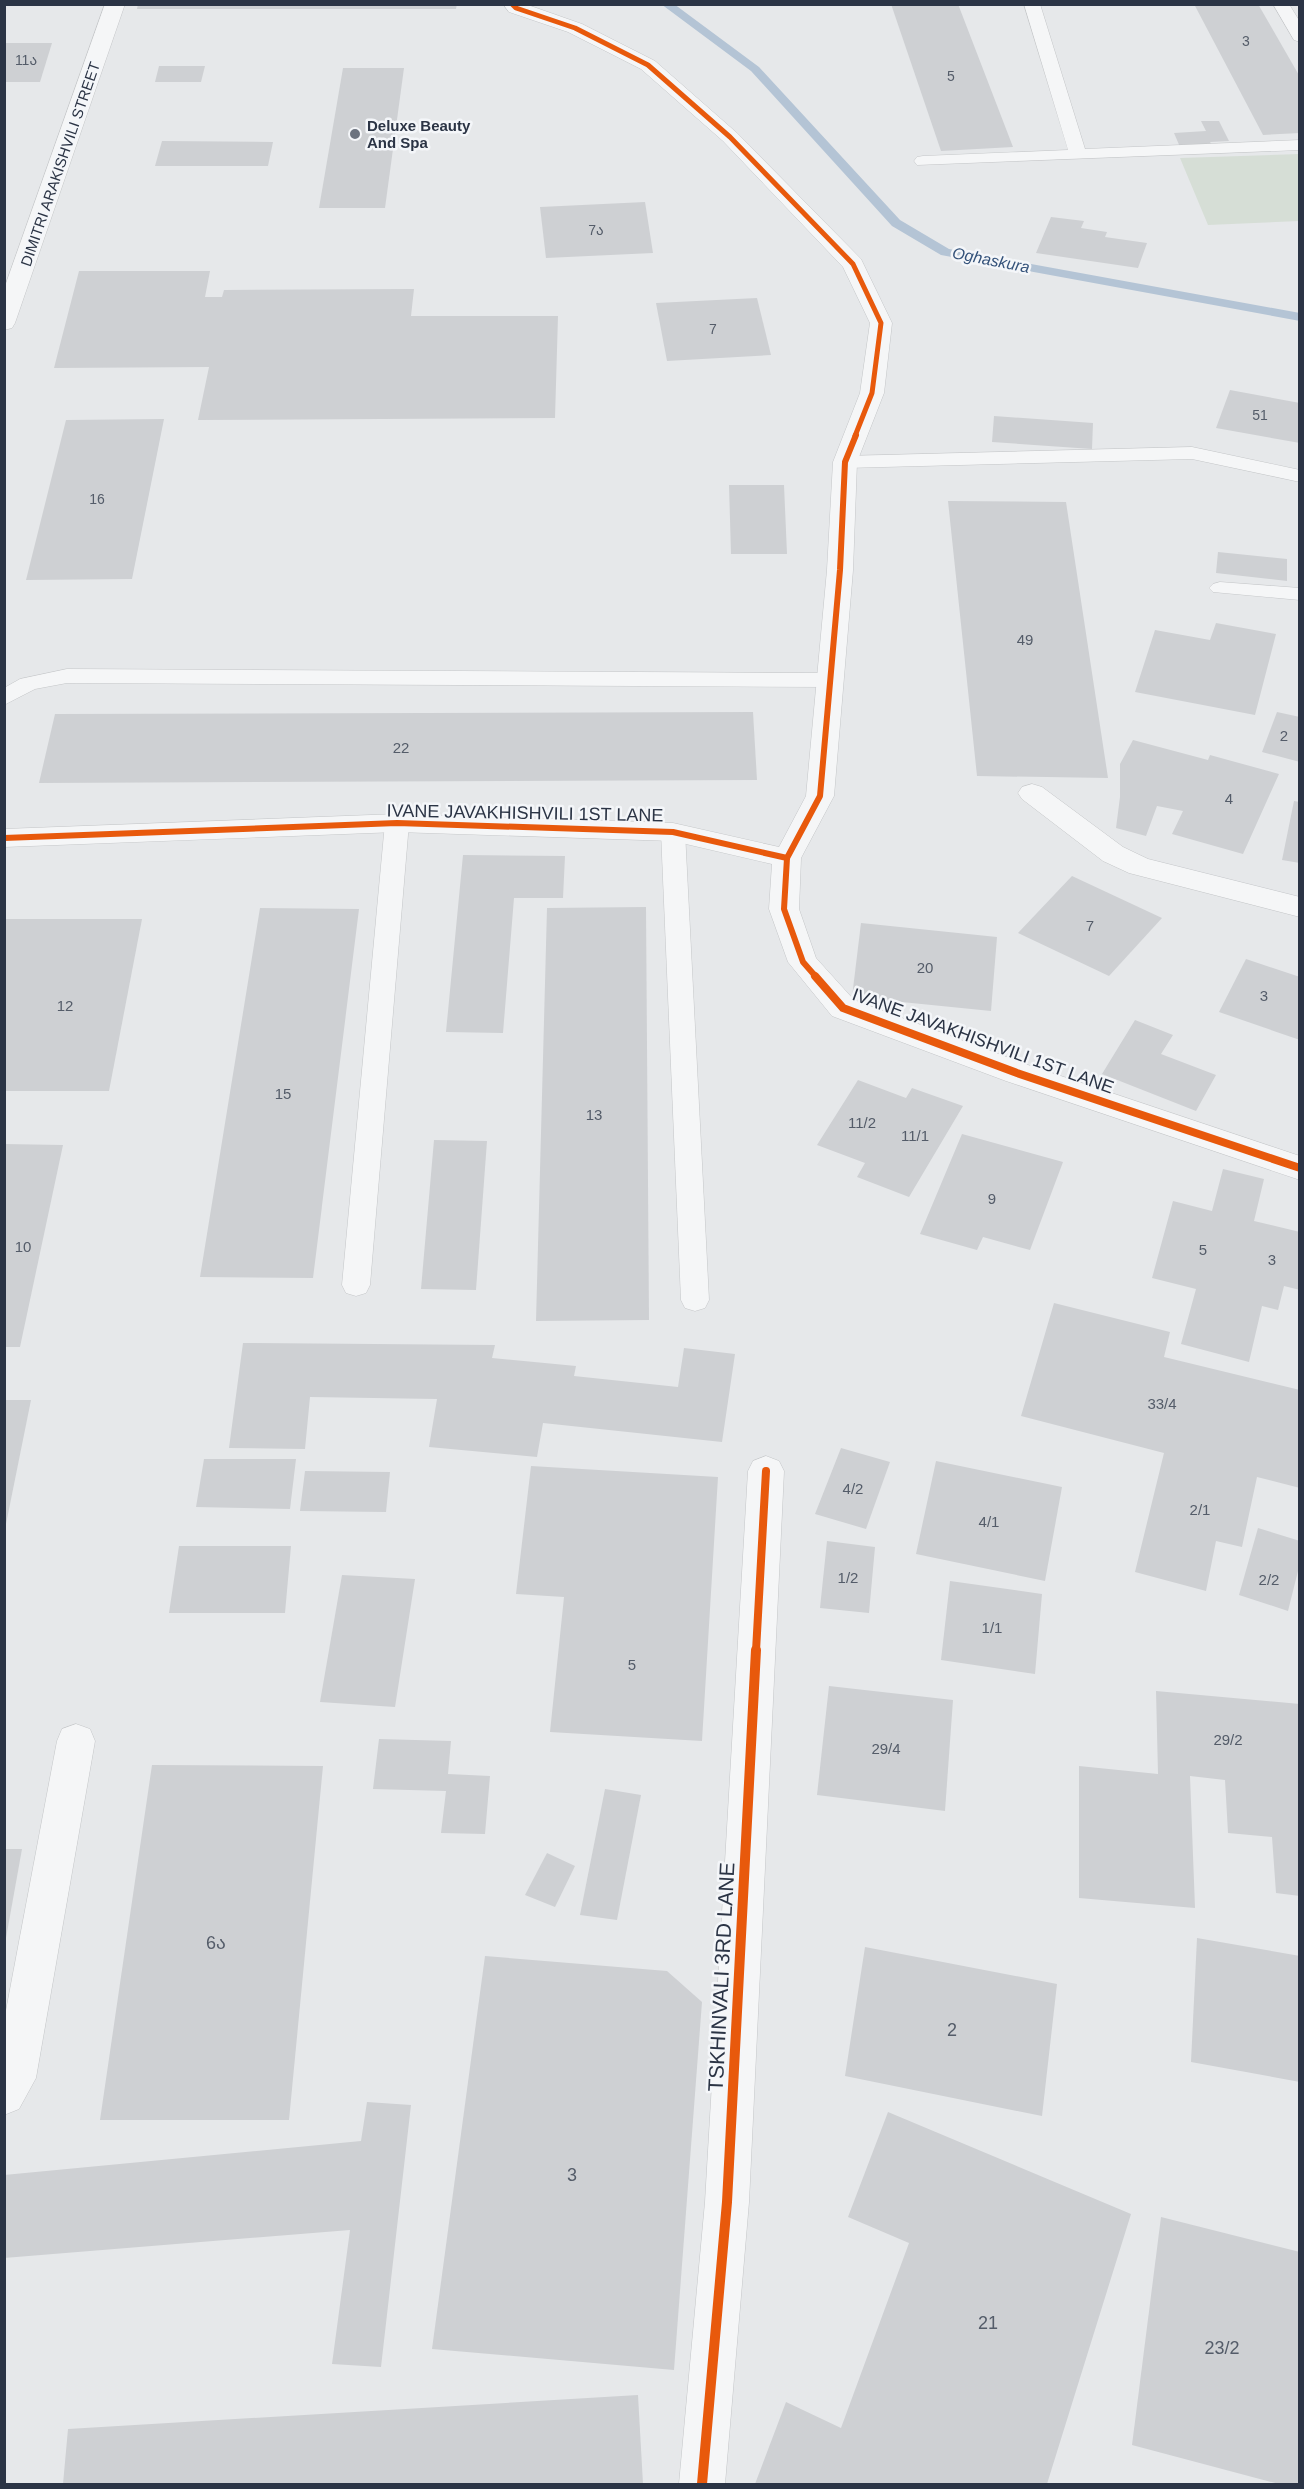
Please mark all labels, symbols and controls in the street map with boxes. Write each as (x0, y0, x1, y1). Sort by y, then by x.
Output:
house number: 3 (1242, 33, 1250, 49)
house number: 11ა (15, 52, 37, 68)
street label: DIMITRI ARAKISHVILI STREET (17, 60, 103, 268)
house number: 5 (947, 68, 955, 84)
place label: Deluxe Beauty And Spa (367, 117, 471, 151)
marker: Deluxe Beauty And Spa (348, 127, 362, 141)
house number: 7ა (588, 222, 604, 238)
water label: Oghaskura (951, 244, 1031, 276)
house number: 7 (709, 321, 717, 337)
house number: 51 (1252, 407, 1268, 423)
house number: 16 (89, 491, 105, 507)
house number: 49 (1017, 631, 1033, 648)
house number: 2 (1280, 727, 1288, 744)
house number: 22 (393, 739, 409, 756)
house number: 4 (1225, 790, 1233, 807)
street label: IVANE JAVAKHISHVILI 1ST LANE (386, 801, 664, 825)
house number: 7 (1086, 917, 1094, 934)
house number: 20 (917, 959, 933, 976)
street label: IVANE JAVAKHISHVILI 1ST LANE (850, 984, 1116, 1098)
house number: 3 (1260, 987, 1268, 1004)
house number: 12 (57, 997, 73, 1014)
house number: 15 (275, 1085, 291, 1102)
house number: 13 (586, 1106, 602, 1123)
house number: 11/2 (848, 1114, 876, 1131)
house number: 11/1 (901, 1127, 929, 1144)
house number: 9 (988, 1190, 996, 1207)
house number: 10 (15, 1238, 31, 1255)
house number: 5 (1199, 1241, 1207, 1258)
house number: 3 (1268, 1251, 1276, 1268)
house number: 33/4 (1147, 1395, 1177, 1412)
house number: 4/2 (843, 1480, 863, 1497)
house number: 2/1 (1190, 1501, 1210, 1518)
house number: 4/1 (979, 1513, 999, 1530)
house number: 1/2 (838, 1569, 858, 1586)
house number: 2/2 (1259, 1571, 1279, 1588)
house number: 1/1 (982, 1619, 1002, 1636)
house number: 5 (628, 1656, 636, 1673)
house number: 29/2 (1213, 1731, 1243, 1748)
house number: 29/4 (871, 1740, 901, 1757)
street label: TSKHINVALI 3RD LANE (704, 1862, 738, 2092)
house number: 6ა (206, 1933, 226, 1953)
house number: 2 (947, 2020, 957, 2040)
house number: 3 (567, 2165, 577, 2185)
house number: 21 (978, 2313, 998, 2333)
house number: 23/2 (1204, 2338, 1240, 2358)

